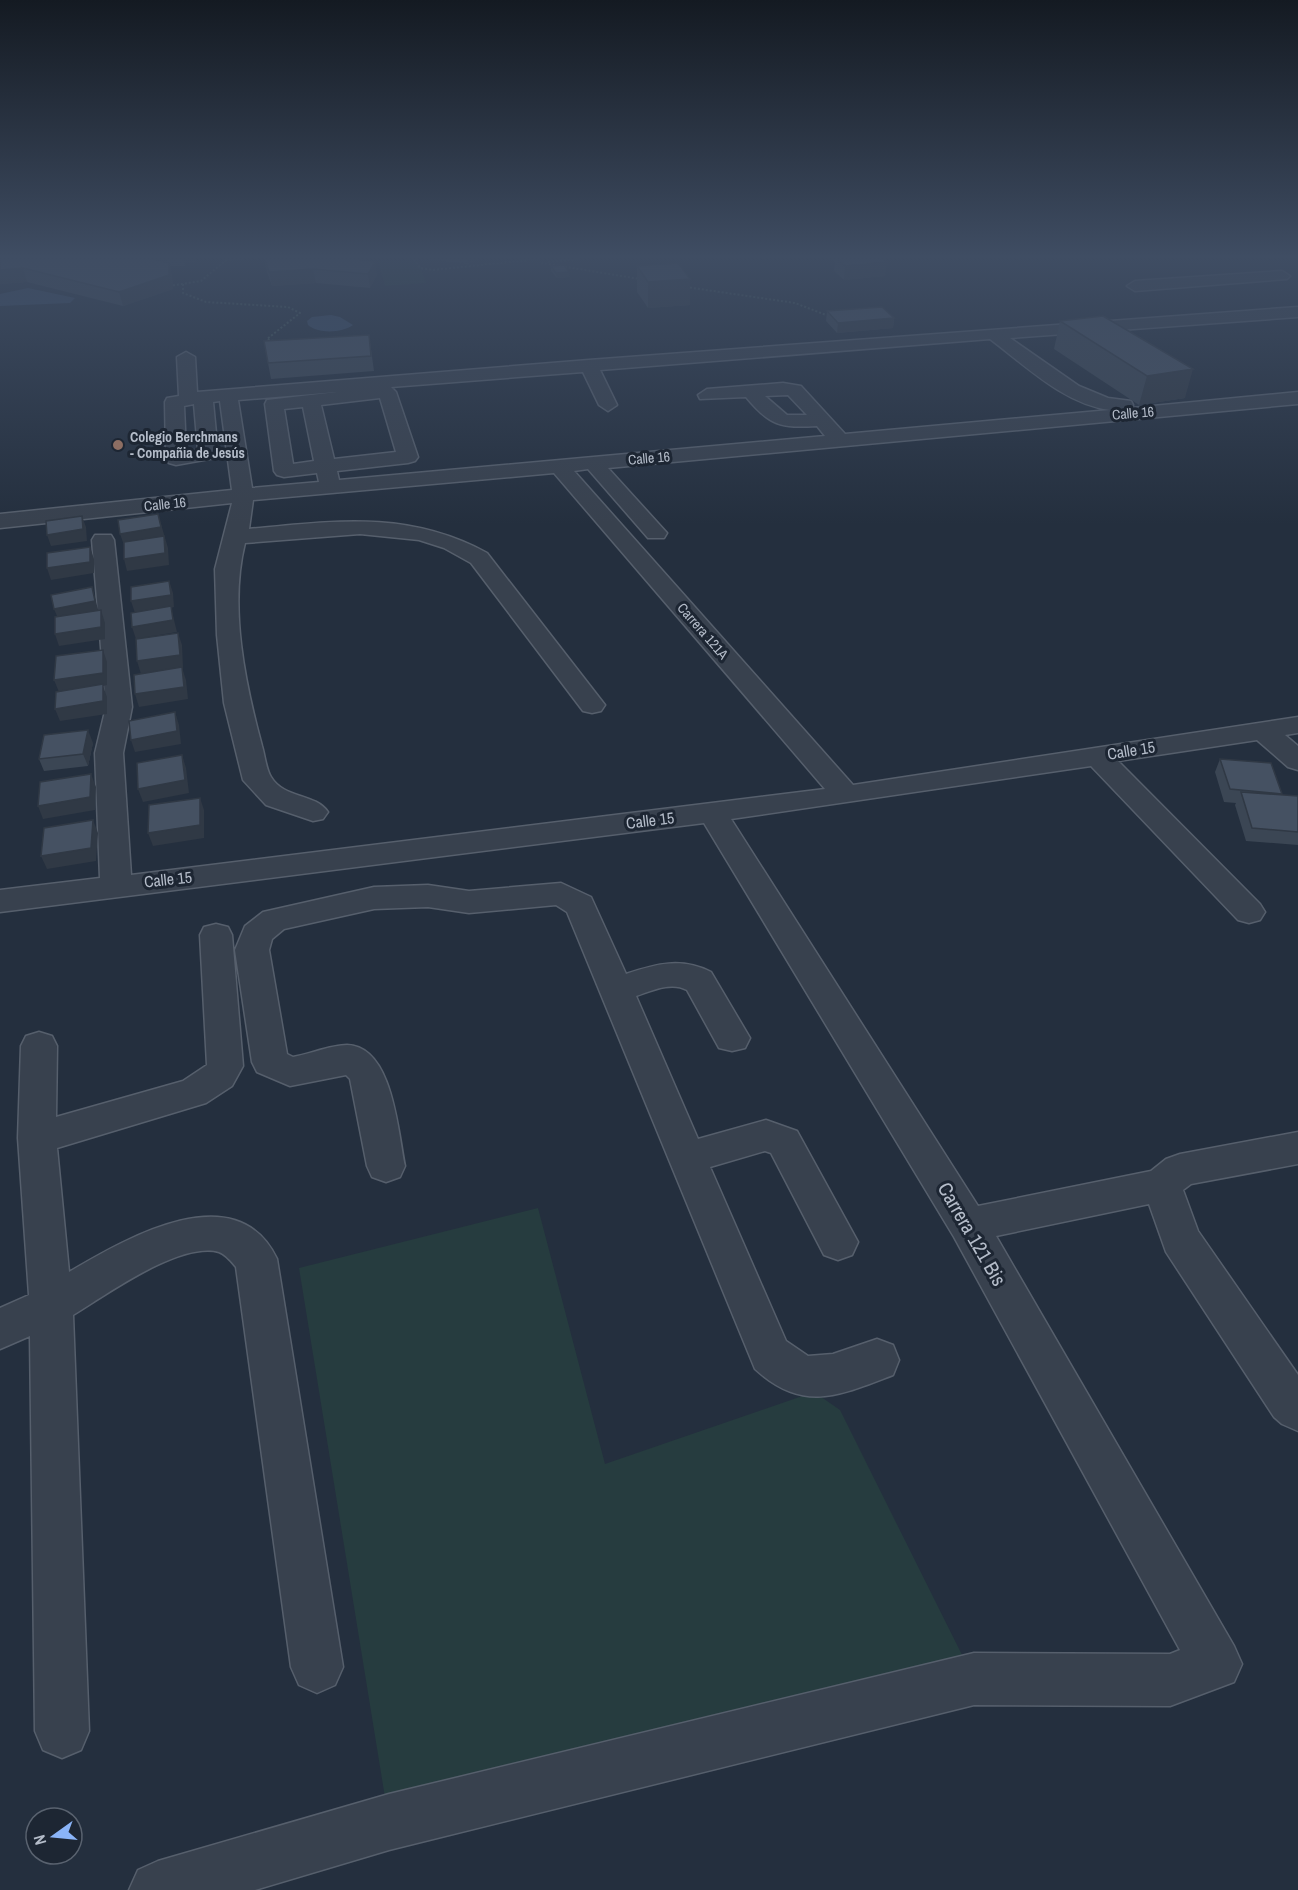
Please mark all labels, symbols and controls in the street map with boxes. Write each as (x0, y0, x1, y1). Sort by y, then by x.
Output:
street label: Calle 16 (1111, 402, 1155, 424)
place label: Colegio Berchmans - Compañia de Jesús (130, 428, 245, 462)
marker: Colegio Berchmans - Compañia de Jesús (111, 438, 125, 452)
street label: Calle 16 (627, 447, 671, 469)
street label: Calle 16 (143, 493, 187, 515)
street label: Carrera 121A (674, 599, 733, 663)
street label: Calle 15 (1106, 735, 1156, 765)
street label: Calle 15 (625, 806, 675, 834)
street label: Calle 15 (143, 866, 193, 892)
street label: Carrera 121 Bis (932, 1177, 1013, 1291)
north arrow (24, 1806, 84, 1866)
text: N (28, 1832, 51, 1847)

